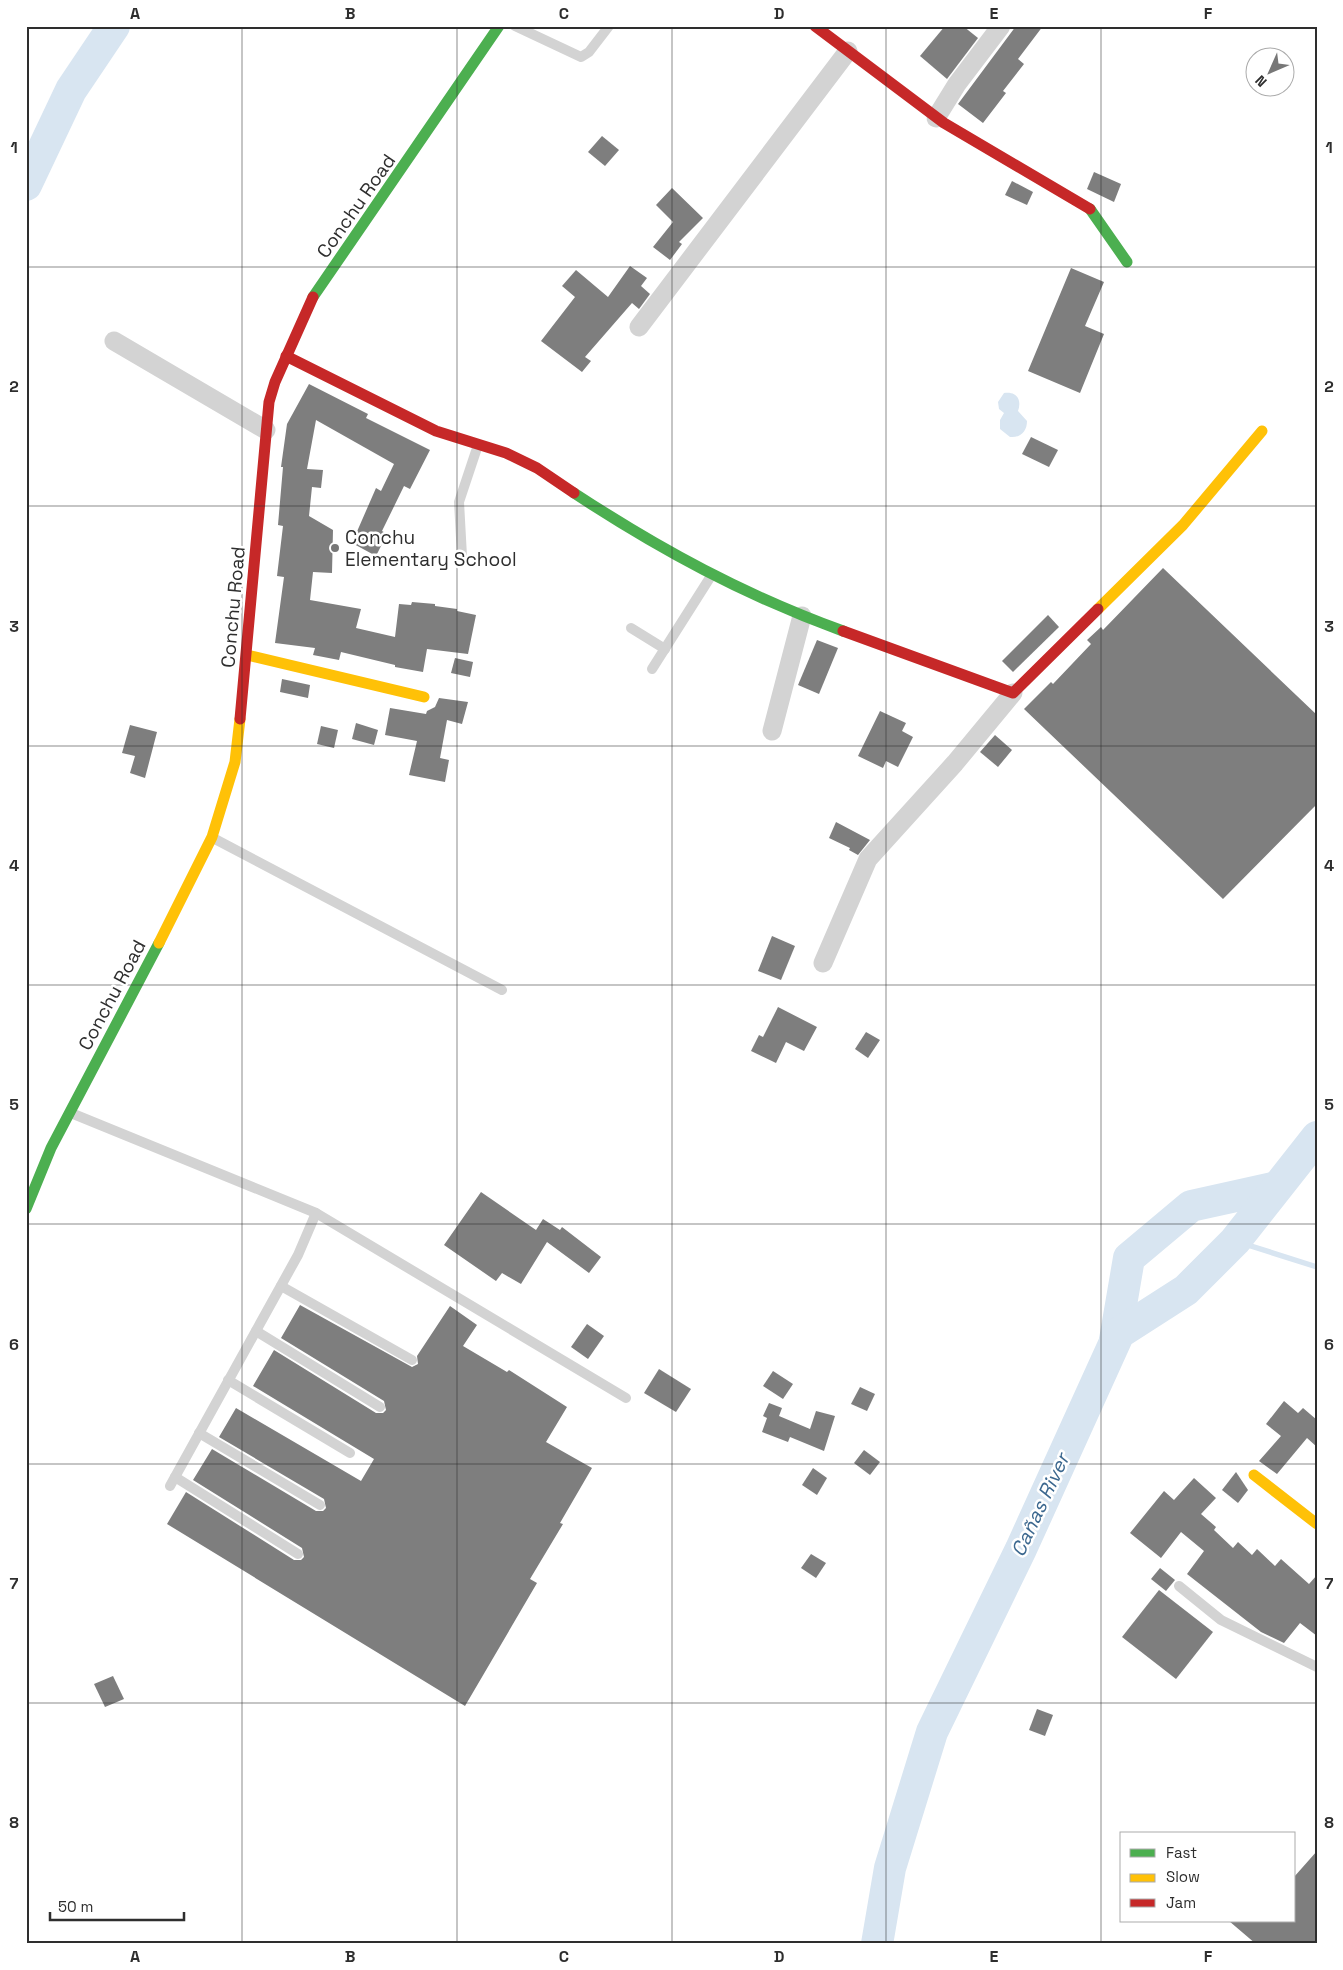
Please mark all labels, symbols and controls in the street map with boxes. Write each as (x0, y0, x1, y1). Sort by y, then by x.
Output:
text: A (130, 3, 140, 24)
text: B (345, 3, 355, 24)
text: C (559, 3, 569, 24)
text: D (774, 3, 784, 24)
text: E (990, 3, 999, 24)
text: F (1204, 3, 1213, 24)
north arrow (1246, 48, 1296, 98)
text: N (1251, 72, 1270, 91)
text: 1 (10, 137, 18, 158)
text: 1 (1325, 137, 1333, 158)
street label: Conchu Road (311, 149, 401, 263)
text: 2 (9, 376, 19, 397)
text: 2 (1324, 376, 1334, 397)
place label: Conchu Elementary School (345, 525, 517, 572)
marker: Conchu Elementary School (329, 542, 341, 554)
street label: Conchu Road (215, 545, 251, 669)
text: 3 (9, 616, 19, 637)
text: 3 (1324, 616, 1334, 637)
text: 4 (9, 855, 19, 876)
text: 4 (1324, 855, 1334, 876)
street label: Conchu Road (72, 935, 152, 1055)
text: 5 (9, 1094, 19, 1115)
text: 5 (1324, 1094, 1334, 1115)
text: 6 (9, 1334, 19, 1355)
text: 6 (1324, 1334, 1334, 1355)
water label: Cañas River (1005, 1447, 1076, 1561)
text: 7 (10, 1573, 19, 1594)
text: 7 (1325, 1573, 1334, 1594)
text: 8 (9, 1812, 19, 1833)
text: 8 (1324, 1812, 1334, 1833)
legend (1120, 1832, 1296, 1922)
text: Fast (1166, 1843, 1197, 1862)
text: Slow (1166, 1867, 1200, 1886)
scale bar (50, 1890, 184, 1922)
text: Jam (1166, 1893, 1196, 1912)
text: 50 m (58, 1897, 93, 1916)
text: A (130, 1946, 140, 1967)
text: B (345, 1946, 355, 1967)
text: C (559, 1946, 569, 1967)
text: D (774, 1946, 784, 1967)
text: E (990, 1946, 999, 1967)
text: F (1204, 1946, 1213, 1967)

